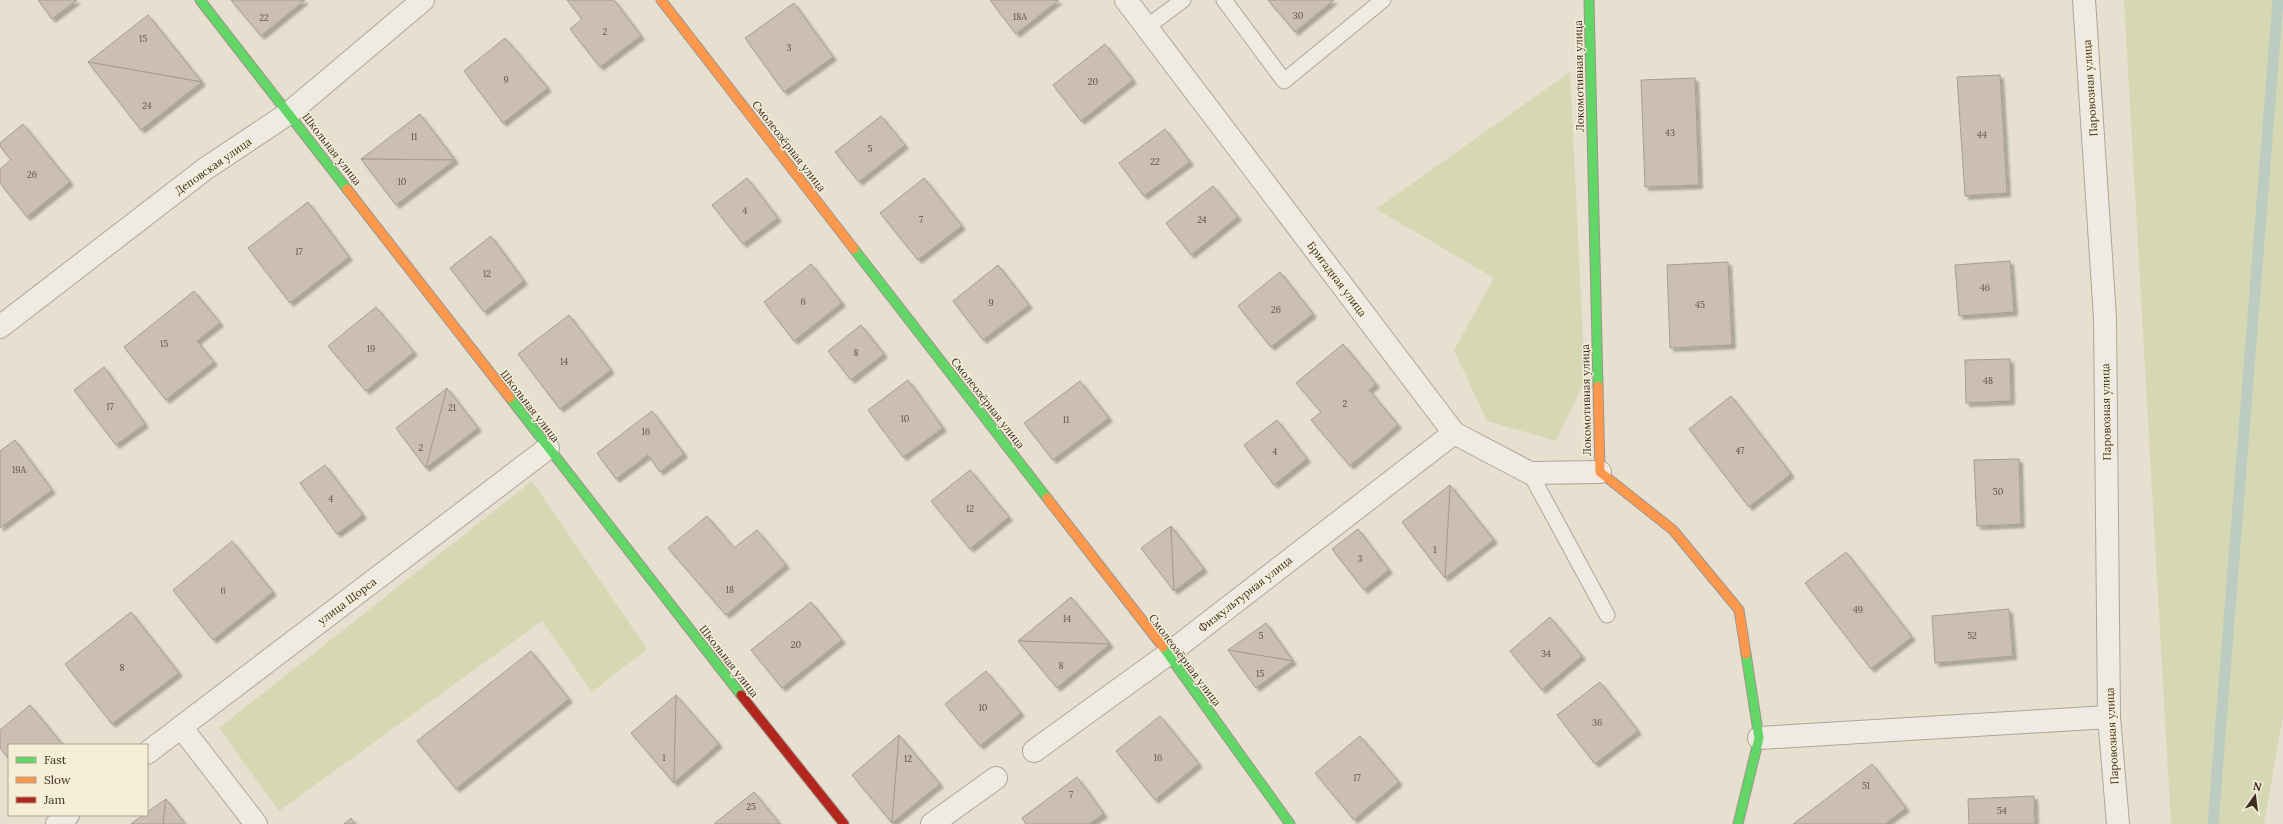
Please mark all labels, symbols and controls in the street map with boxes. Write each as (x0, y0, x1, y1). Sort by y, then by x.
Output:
house number: 30 (1293, 10, 1304, 21)
house number: 18А (1013, 11, 1027, 22)
house number: 22 (259, 12, 269, 23)
street label: Локомотивная улица (1571, 20, 1587, 132)
house number: 2 (603, 26, 608, 37)
house number: 15 (139, 33, 147, 44)
street label: Паровозная улица (2080, 39, 2100, 137)
house number: 3 (786, 42, 792, 53)
house number: 9 (503, 74, 509, 85)
house number: 20 (1088, 76, 1099, 87)
street label: Смолеозёрная улица (749, 98, 829, 195)
house number: 24 (142, 100, 152, 111)
street label: Школьная улица (299, 110, 365, 188)
house number: 43 (1665, 127, 1675, 138)
house number: 44 (1977, 129, 1987, 140)
house number: 11 (411, 131, 417, 142)
street label: Деповская улица (172, 134, 254, 198)
house number: 5 (868, 143, 873, 154)
house number: 22 (1150, 156, 1160, 167)
house number: 26 (27, 169, 37, 180)
house number: 10 (398, 176, 407, 187)
house number: 4 (743, 205, 748, 216)
house number: 7 (919, 214, 923, 225)
house number: 24 (1197, 214, 1207, 225)
street label: Бригадная улица (1304, 239, 1370, 320)
house number: 17 (295, 246, 303, 257)
house number: 12 (483, 268, 491, 279)
house number: 46 (1980, 282, 1990, 293)
house number: 6 (800, 296, 806, 307)
house number: 9 (988, 297, 994, 308)
house number: 45 (1695, 299, 1705, 310)
house number: 26 (1271, 304, 1281, 315)
house number: 15 (160, 338, 168, 349)
house number: 19 (367, 343, 375, 354)
street label: Локомотивная улица (1578, 344, 1594, 456)
house number: 8 (853, 347, 859, 358)
street label: Смолеозёрная улица (948, 355, 1028, 452)
house number: 14 (560, 356, 568, 367)
street label: Паровозная улица (2098, 363, 2114, 461)
street label: Школьная улица (497, 367, 563, 445)
house number: 48 (1983, 375, 1993, 386)
house number: 2 (1343, 398, 1348, 409)
house number: 17 (106, 401, 114, 412)
house number: 21 (448, 402, 456, 413)
house number: 10 (901, 413, 910, 424)
house number: 11 (1063, 414, 1069, 425)
house number: 16 (642, 426, 650, 437)
house number: 2 (419, 442, 424, 453)
house number: 47 (1735, 445, 1745, 456)
house number: 4 (1273, 446, 1278, 457)
house number: 19А (12, 464, 26, 475)
house number: 50 (1993, 486, 2004, 497)
house number: 4 (329, 493, 334, 504)
house number: 12 (966, 503, 974, 514)
house number: 1 (1433, 544, 1437, 555)
street label: Физкультурная улица (1195, 553, 1295, 635)
house number: 3 (1357, 553, 1363, 564)
street label: улица Щорса (315, 574, 379, 628)
house number: 18 (726, 584, 734, 595)
house number: 6 (220, 585, 226, 596)
house number: 49 (1853, 604, 1863, 615)
street label: Смолеозёрная улица (1146, 611, 1224, 709)
house number: 14 (1063, 613, 1071, 624)
street label: Школьная улица (696, 622, 762, 700)
house number: 5 (1259, 630, 1264, 641)
house number: 52 (1967, 630, 1977, 641)
house number: 20 (791, 639, 802, 650)
house number: 34 (1541, 648, 1551, 659)
house number: 8 (1058, 660, 1064, 671)
house number: 8 (119, 662, 125, 673)
house number: 15 (1256, 668, 1264, 679)
street label: Паровозная улица (2102, 687, 2122, 785)
house number: 10 (979, 702, 988, 713)
house number: 36 (1592, 717, 1602, 728)
legend (8, 744, 148, 816)
text: Fast (44, 752, 67, 767)
house number: 1 (662, 752, 666, 763)
house number: 16 (1154, 752, 1162, 763)
house number: 12 (904, 753, 912, 764)
text: Slow (44, 772, 71, 787)
house number: 17 (1353, 772, 1361, 783)
north arrow (2235, 776, 2275, 816)
text: N (2252, 778, 2264, 794)
house number: 51 (1862, 780, 1870, 791)
house number: 7 (1069, 789, 1073, 800)
text: Jam (43, 792, 65, 807)
house number: 25 (746, 801, 756, 812)
house number: 54 (1997, 805, 2007, 816)

